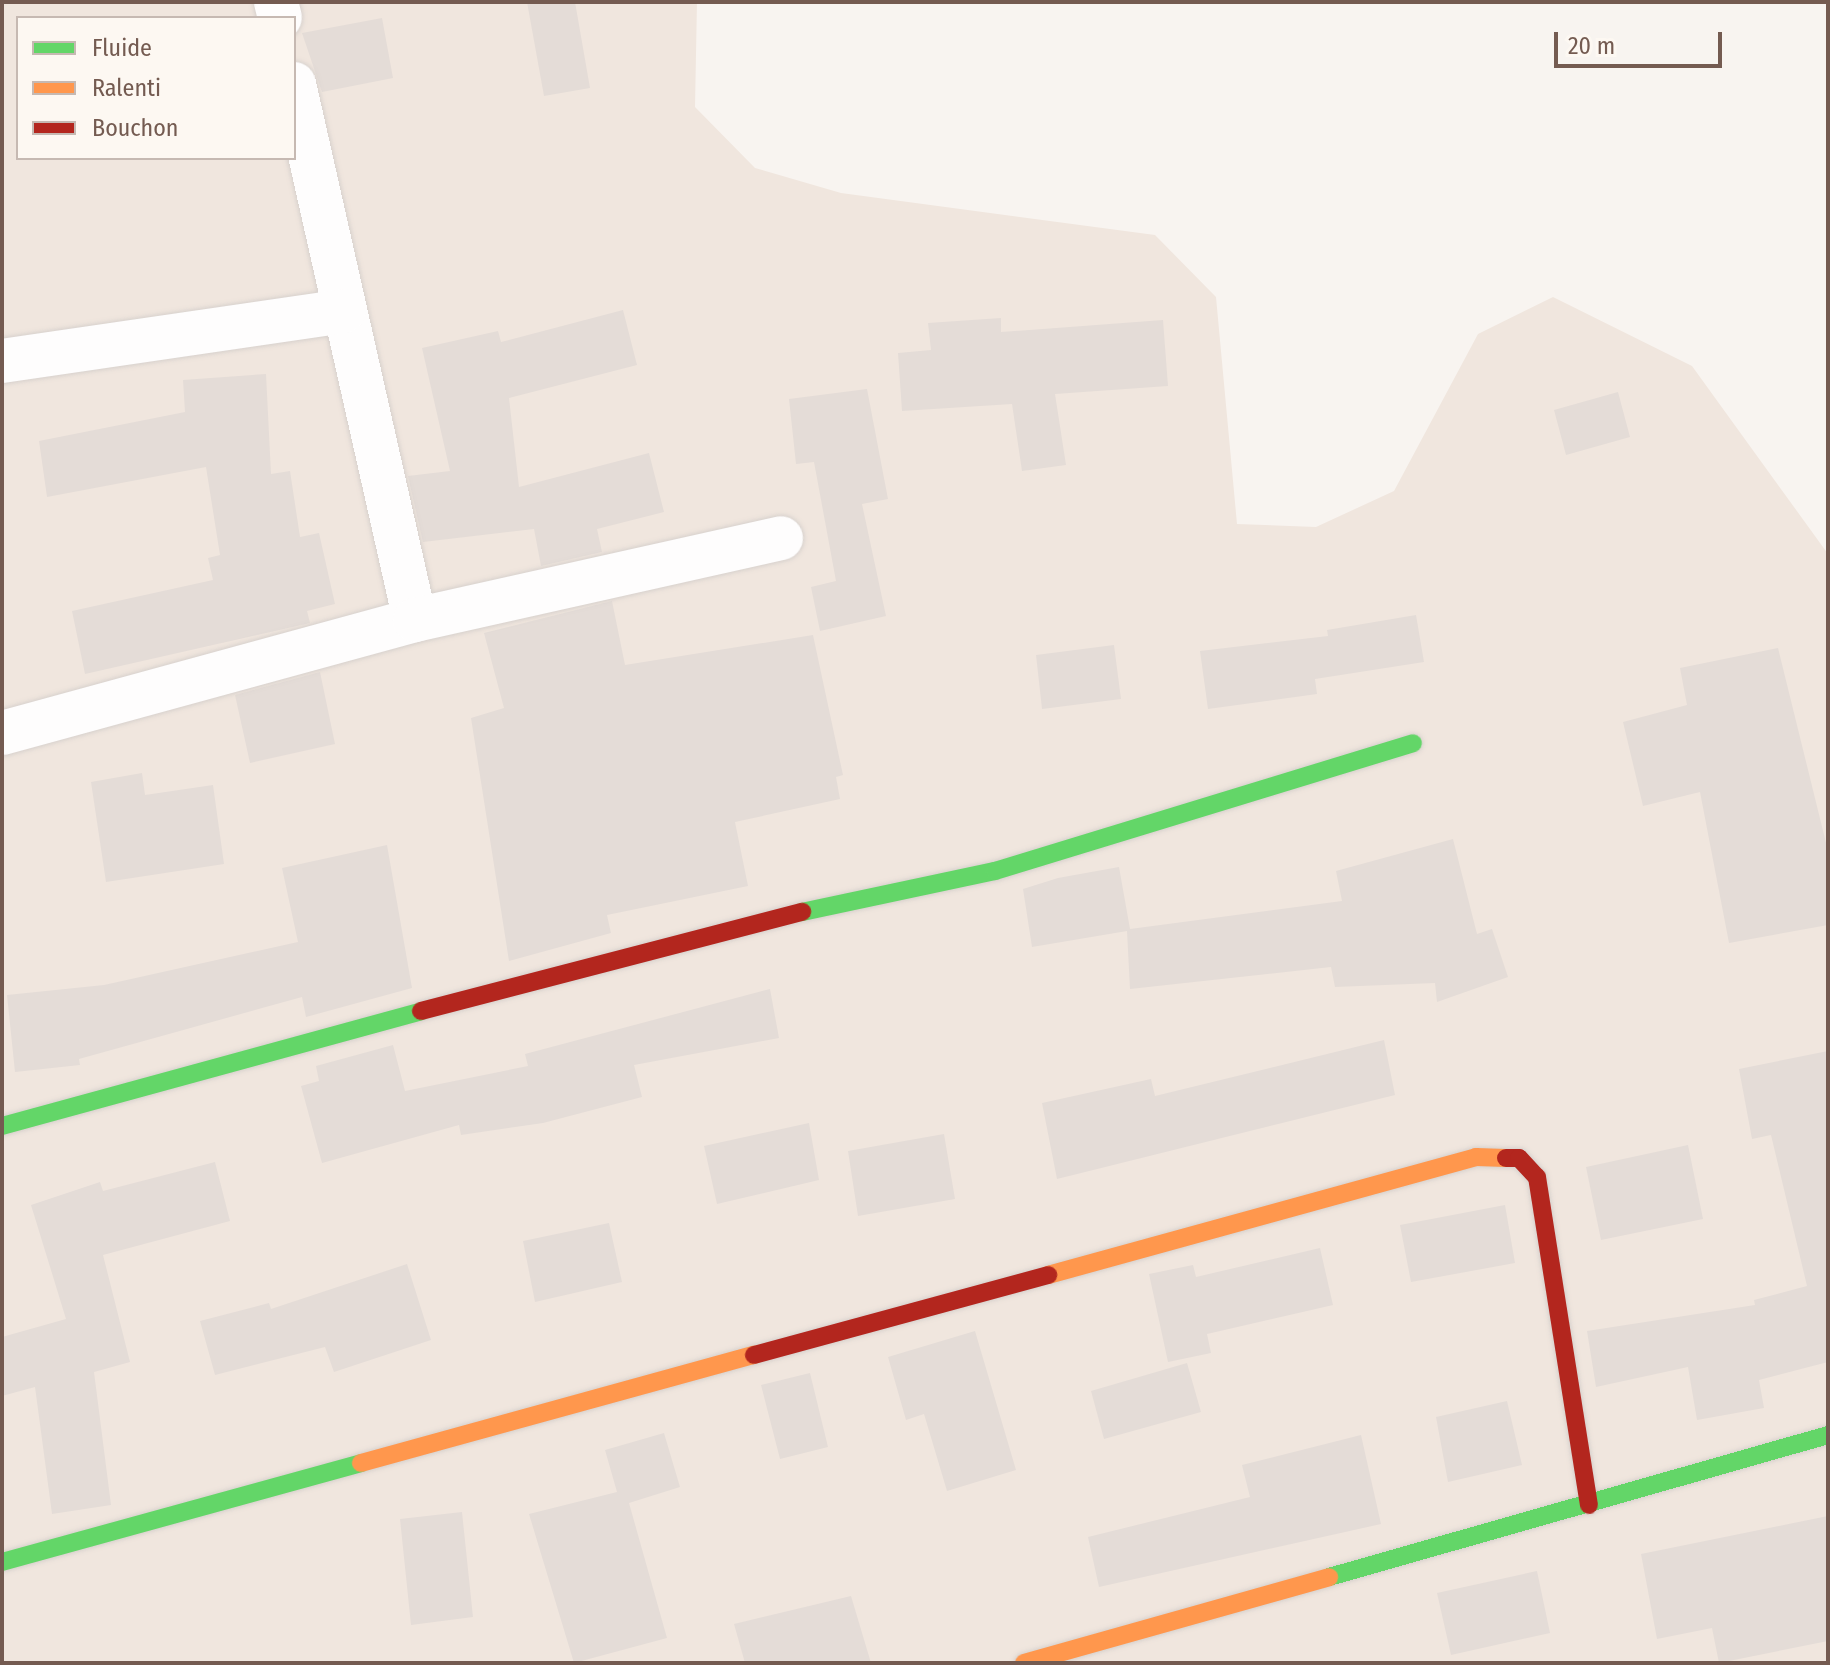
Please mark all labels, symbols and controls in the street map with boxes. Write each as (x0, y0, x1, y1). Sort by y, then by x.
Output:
legend (16, 16, 296, 160)
scale bar (1558, 16, 1726, 66)
text: 20 m (1568, 32, 1615, 60)
text: Fluide (92, 34, 152, 62)
text: Ralenti (92, 74, 161, 102)
text: Bouchon (92, 114, 179, 142)

